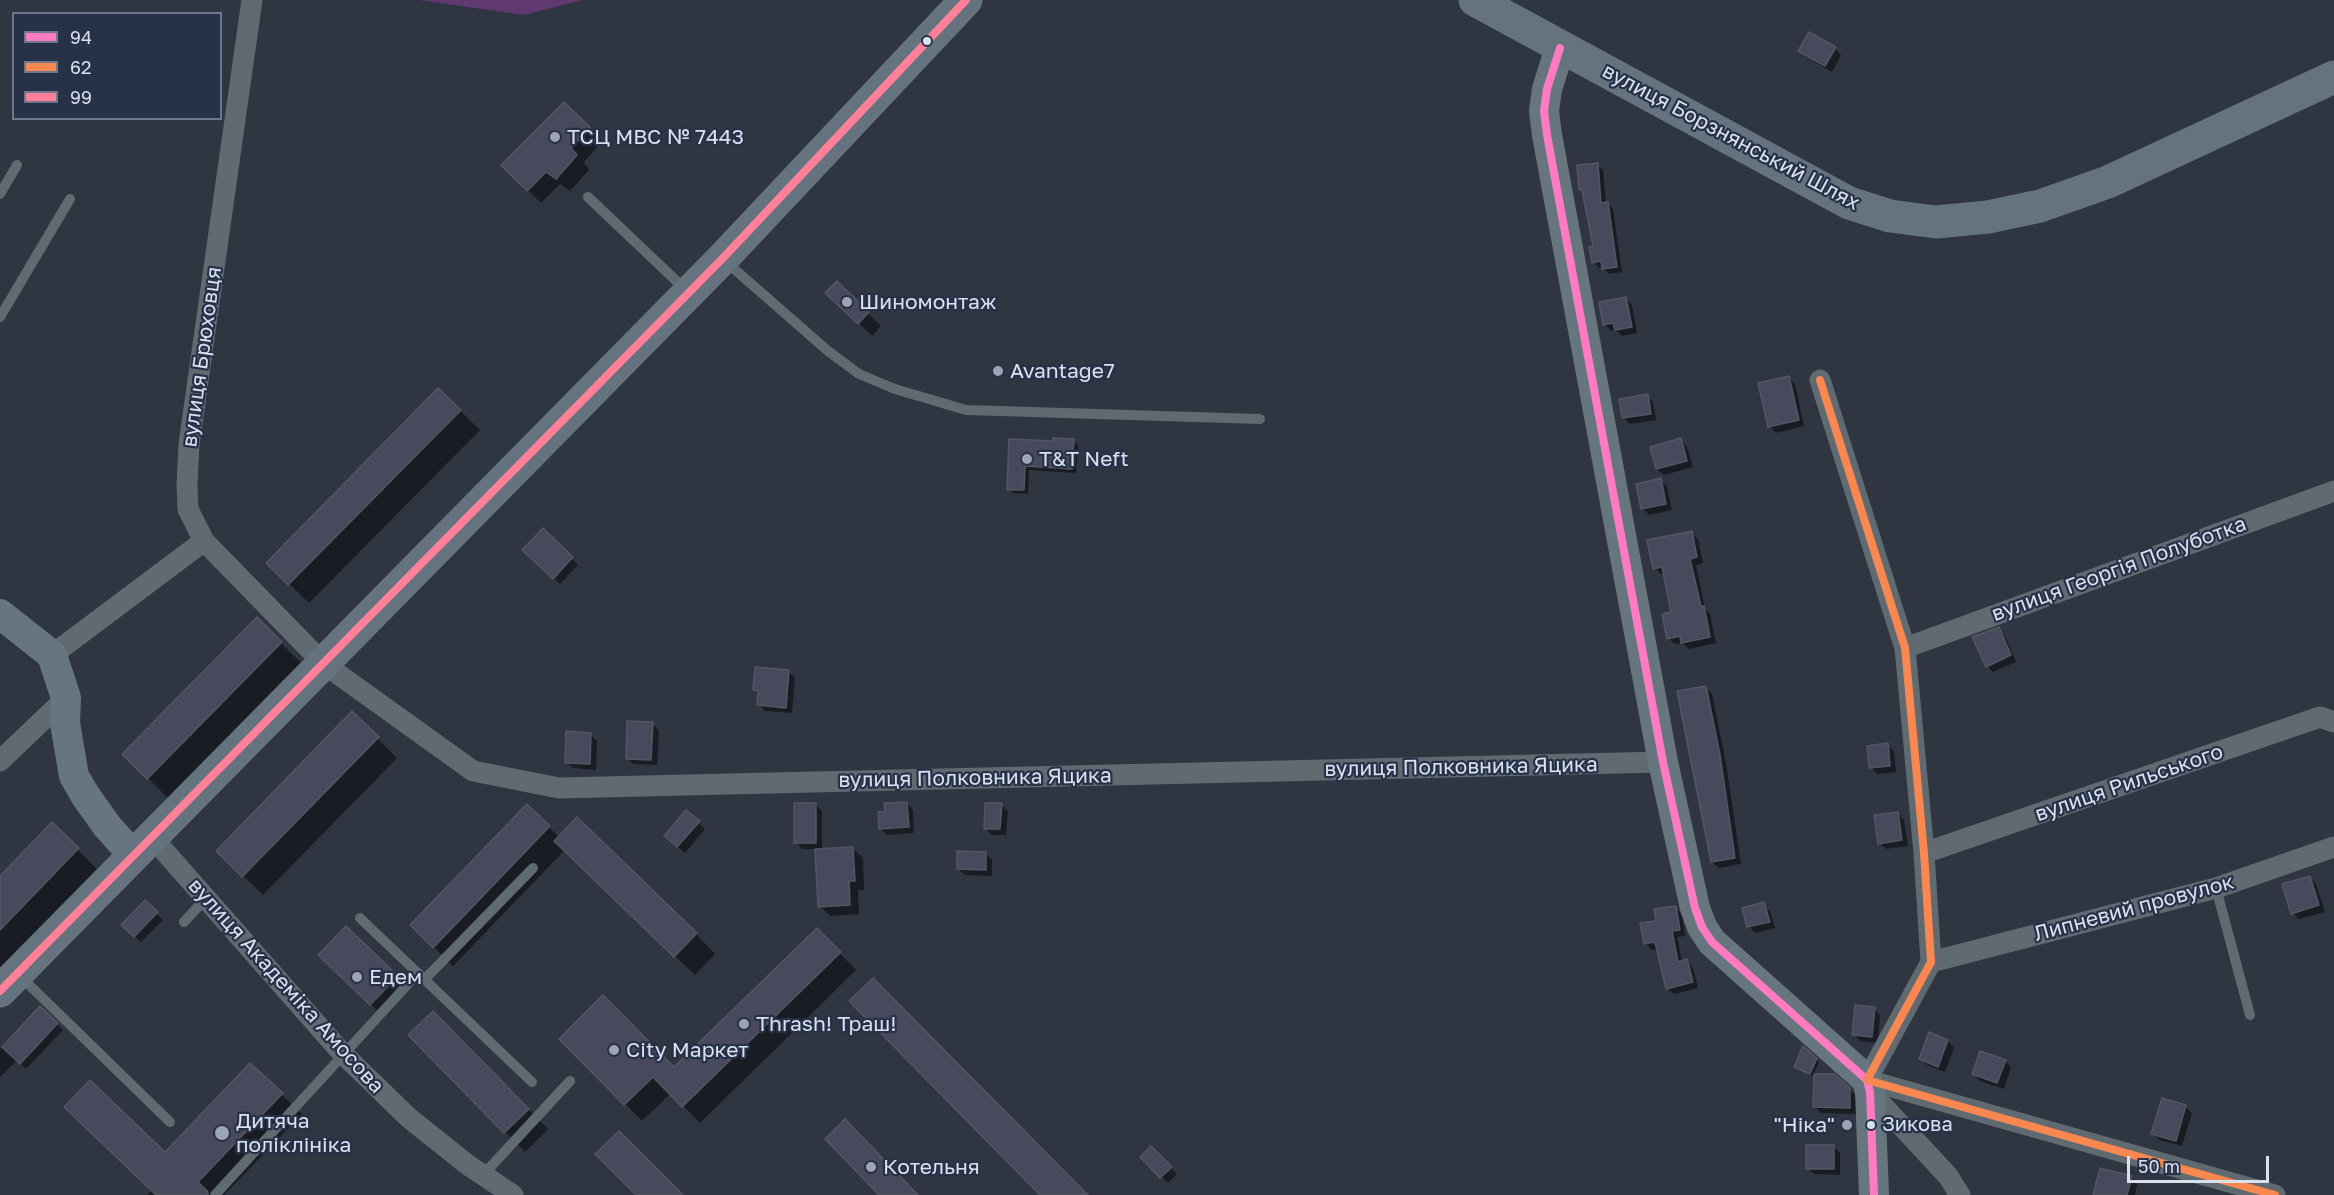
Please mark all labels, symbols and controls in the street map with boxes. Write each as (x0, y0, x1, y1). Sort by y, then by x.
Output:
legend (12, 12, 222, 120)
text: 94 (70, 26, 92, 48)
unlabelled marker (921, 35, 933, 47)
text: 62 (70, 56, 91, 78)
street label: вулиця Борзнянський Шлях (1598, 58, 1864, 216)
text: 99 (70, 86, 92, 108)
place label: ТСЦ МВС № 7443 (567, 124, 744, 150)
marker: ТСЦ МВС № 7443 (548, 130, 562, 144)
street label: вулиця Брюховця (177, 265, 227, 449)
place label: Шиномонтаж (859, 289, 997, 315)
marker: Шиномонтаж (840, 295, 854, 309)
place label: Avantage7 (1010, 358, 1115, 384)
marker: Avantage7 (991, 364, 1005, 378)
place label: T&T Neft (1039, 446, 1129, 472)
marker: T&T Neft (1020, 452, 1034, 466)
street label: вулиця Георгія Полуботка (1988, 511, 2250, 627)
street label: вулиця Рильського (2032, 739, 2226, 827)
street label: вулиця Полковника Яцика (1324, 752, 1598, 782)
street label: вулиця Полковника Яцика (838, 763, 1112, 793)
street label: Липневий провулок (2031, 869, 2237, 947)
street label: вулиця Академіка Амосова (183, 873, 389, 1099)
place label: Едем (369, 964, 422, 990)
marker: Едем (350, 970, 364, 984)
place label: Thrash! Траш! (756, 1011, 897, 1037)
marker: Thrash! Траш! (737, 1017, 751, 1031)
place label: City Маркет (626, 1037, 748, 1063)
marker: City Маркет (607, 1043, 621, 1057)
place label: Дитяча поліклініка (236, 1108, 351, 1158)
place label: "Ніка" (1774, 1112, 1835, 1138)
place label: Зикова (1882, 1113, 1953, 1137)
marker: "Ніка" (1840, 1118, 1854, 1132)
marker: Зикова (1865, 1119, 1877, 1131)
marker: Дитяча поліклініка (213, 1124, 231, 1142)
scale bar (2130, 1144, 2272, 1182)
place label: Котельня (883, 1154, 980, 1180)
text: 50 m (2138, 1155, 2180, 1177)
marker: Котельня (864, 1160, 878, 1174)

